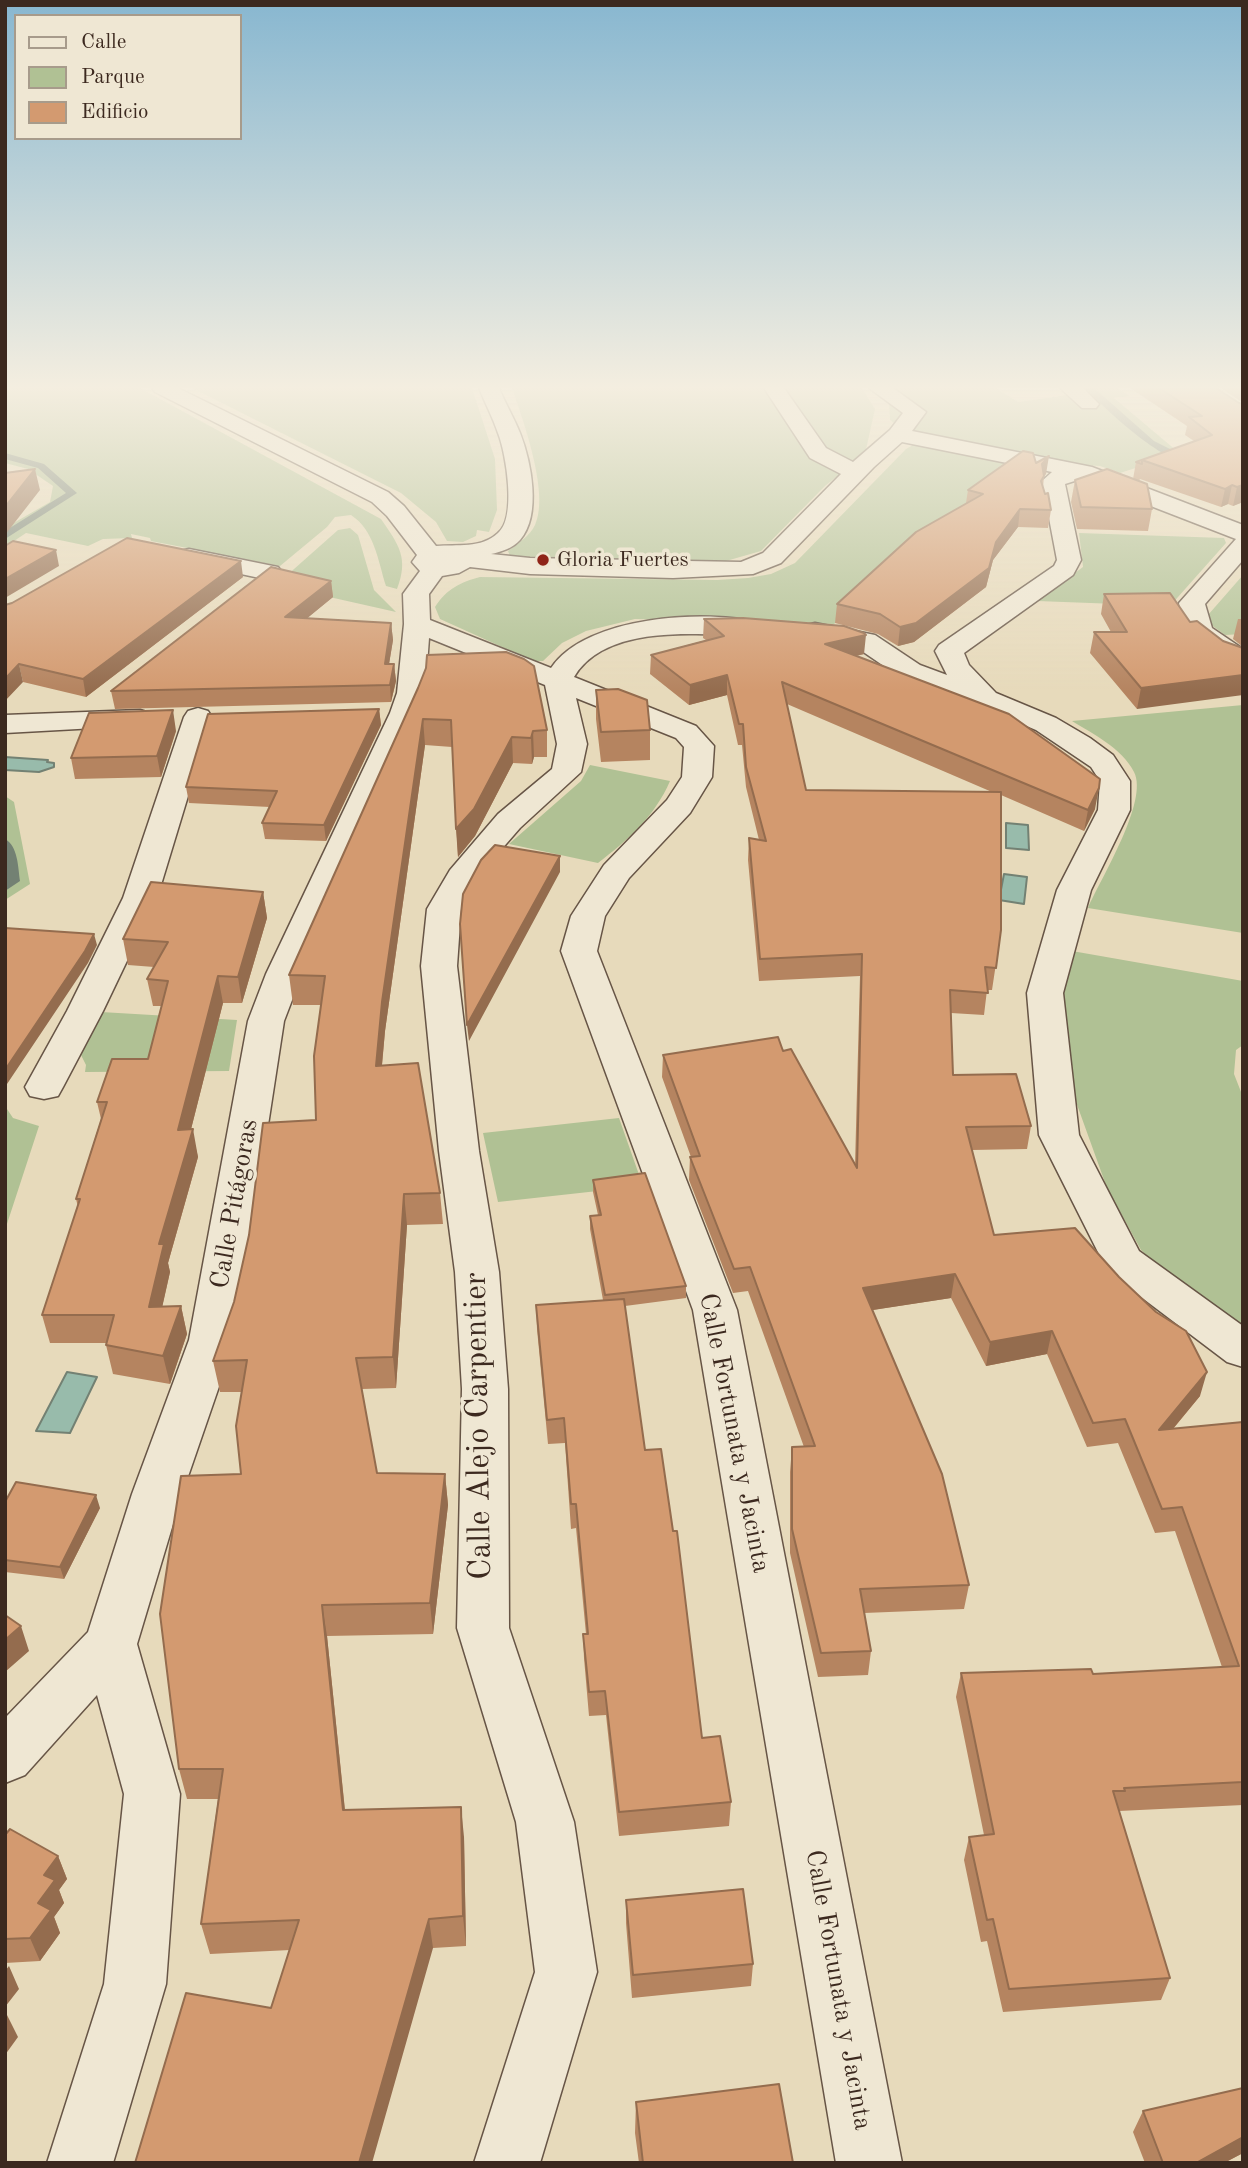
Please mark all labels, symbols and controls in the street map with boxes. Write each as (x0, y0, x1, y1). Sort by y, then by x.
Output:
legend (14, 14, 242, 140)
text: Calle (81, 32, 126, 53)
text: Parque (81, 67, 145, 88)
text: Edificio (81, 102, 149, 123)
place label: Gloria Fuertes (557, 547, 689, 573)
marker: Gloria Fuertes (535, 552, 551, 568)
street label: Calle Pitágoras (205, 1117, 265, 1291)
street label: Calle Alejo Carpentier (457, 1272, 501, 1580)
street label: Calle Fortunata y Jacinta (692, 1291, 776, 1575)
street label: Calle Fortunata y Jacinta (798, 1847, 878, 2133)

